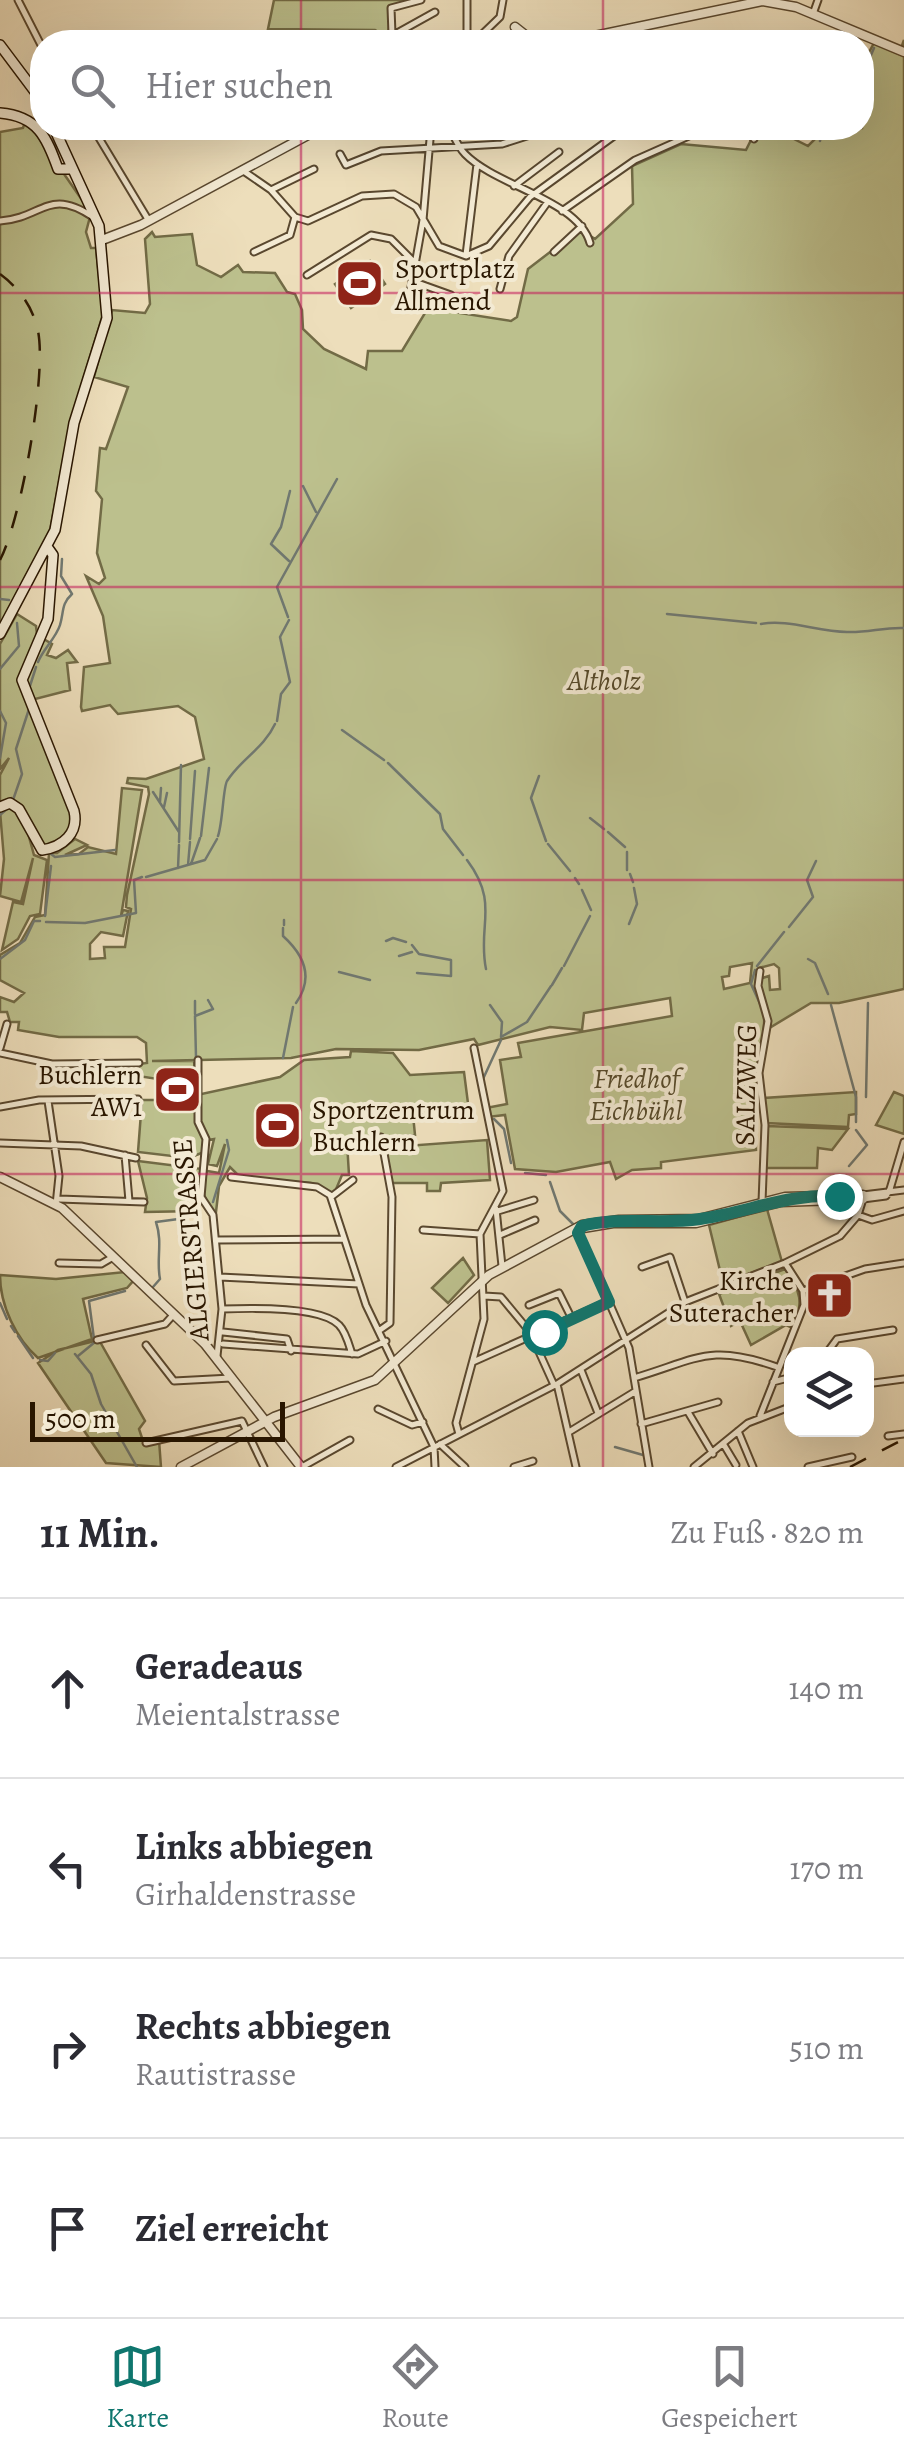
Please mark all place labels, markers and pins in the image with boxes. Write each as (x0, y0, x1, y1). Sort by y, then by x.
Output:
place label: Sportplatz Allmend (394, 250, 515, 320)
sports icon: Sportplatz Allmend (334, 258, 386, 310)
place label: Buchlern AW1 (38, 1056, 142, 1126)
sports icon: Buchlern AW1 (151, 1064, 203, 1116)
place label: Sportzentrum Buchlern (312, 1091, 475, 1161)
sports icon: Sportzentrum Buchlern (251, 1099, 303, 1151)
place label: Kirche Suteracher (669, 1262, 794, 1332)
church icon: Kirche Suteracher (803, 1270, 855, 1322)

